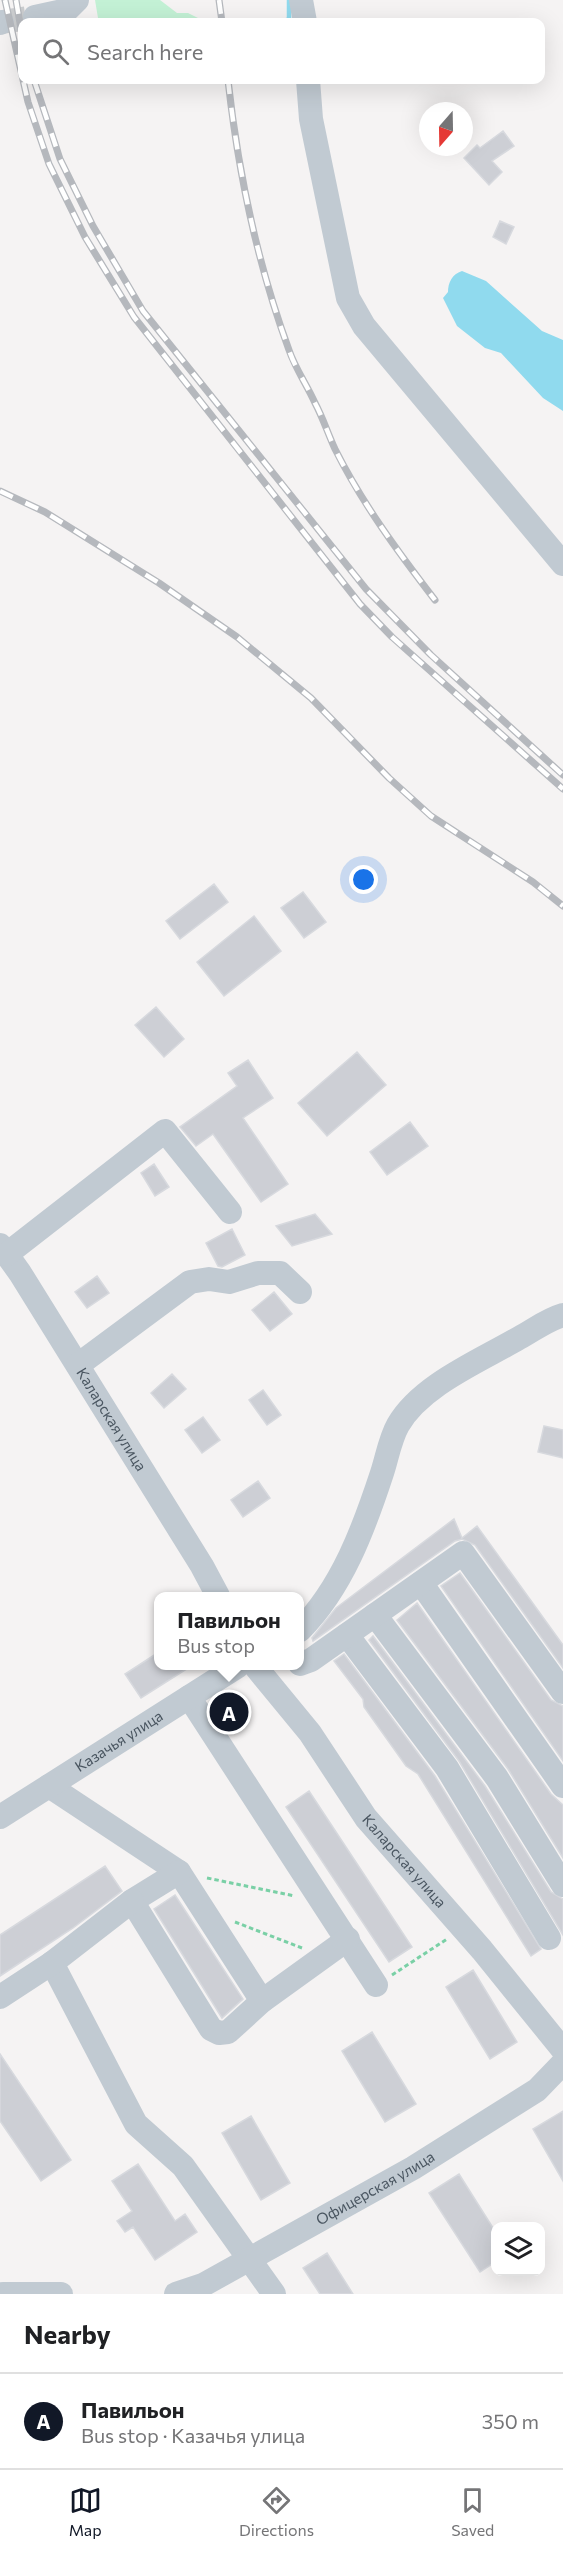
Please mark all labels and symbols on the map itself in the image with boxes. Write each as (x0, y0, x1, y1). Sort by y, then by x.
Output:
north arrow (419, 102, 473, 156)
your location (349, 865, 378, 894)
street label: Каларская улица (73, 1364, 151, 1474)
pin: A (210, 1690, 248, 1734)
street label: Казачья улица (71, 1706, 166, 1775)
street label: Каларская улица (359, 1810, 450, 1911)
street label: Офицерская улица (313, 2147, 437, 2228)

